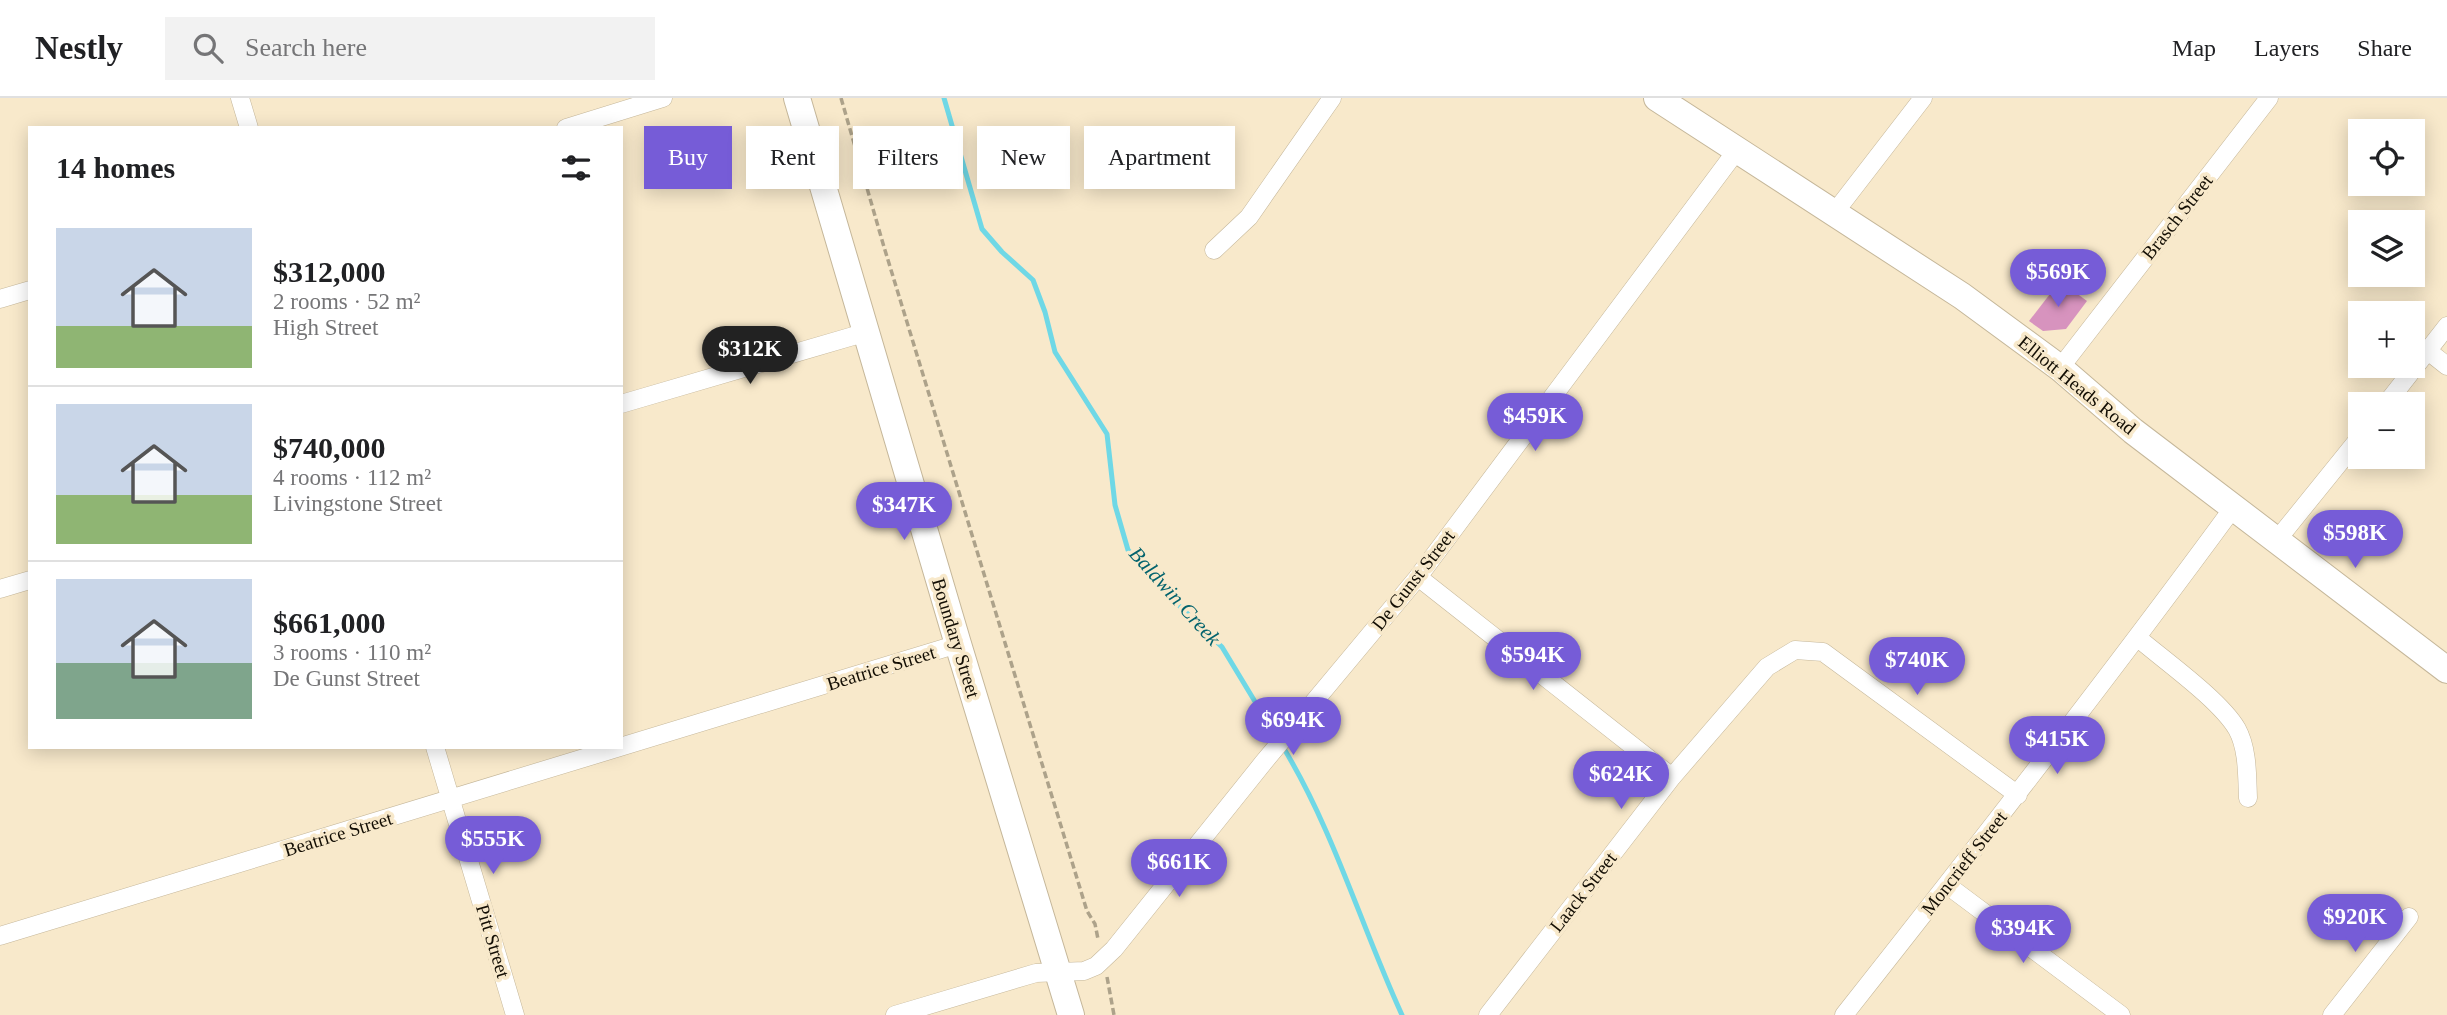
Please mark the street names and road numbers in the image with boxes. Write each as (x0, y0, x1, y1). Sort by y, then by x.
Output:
street label: Brasch Street (2137, 170, 2217, 264)
street label: Elliott Heads Road (2014, 331, 2140, 439)
street label: De Gunst Street (1367, 525, 1459, 634)
street label: Boundary Street (928, 576, 984, 701)
street label: Beatrice Street (824, 641, 938, 694)
street label: Moncrieff Street (1917, 806, 2011, 919)
street label: Beatrice Street (281, 807, 395, 860)
street label: Laack Street (1545, 847, 1621, 936)
street label: Pitt Street (472, 902, 514, 981)

